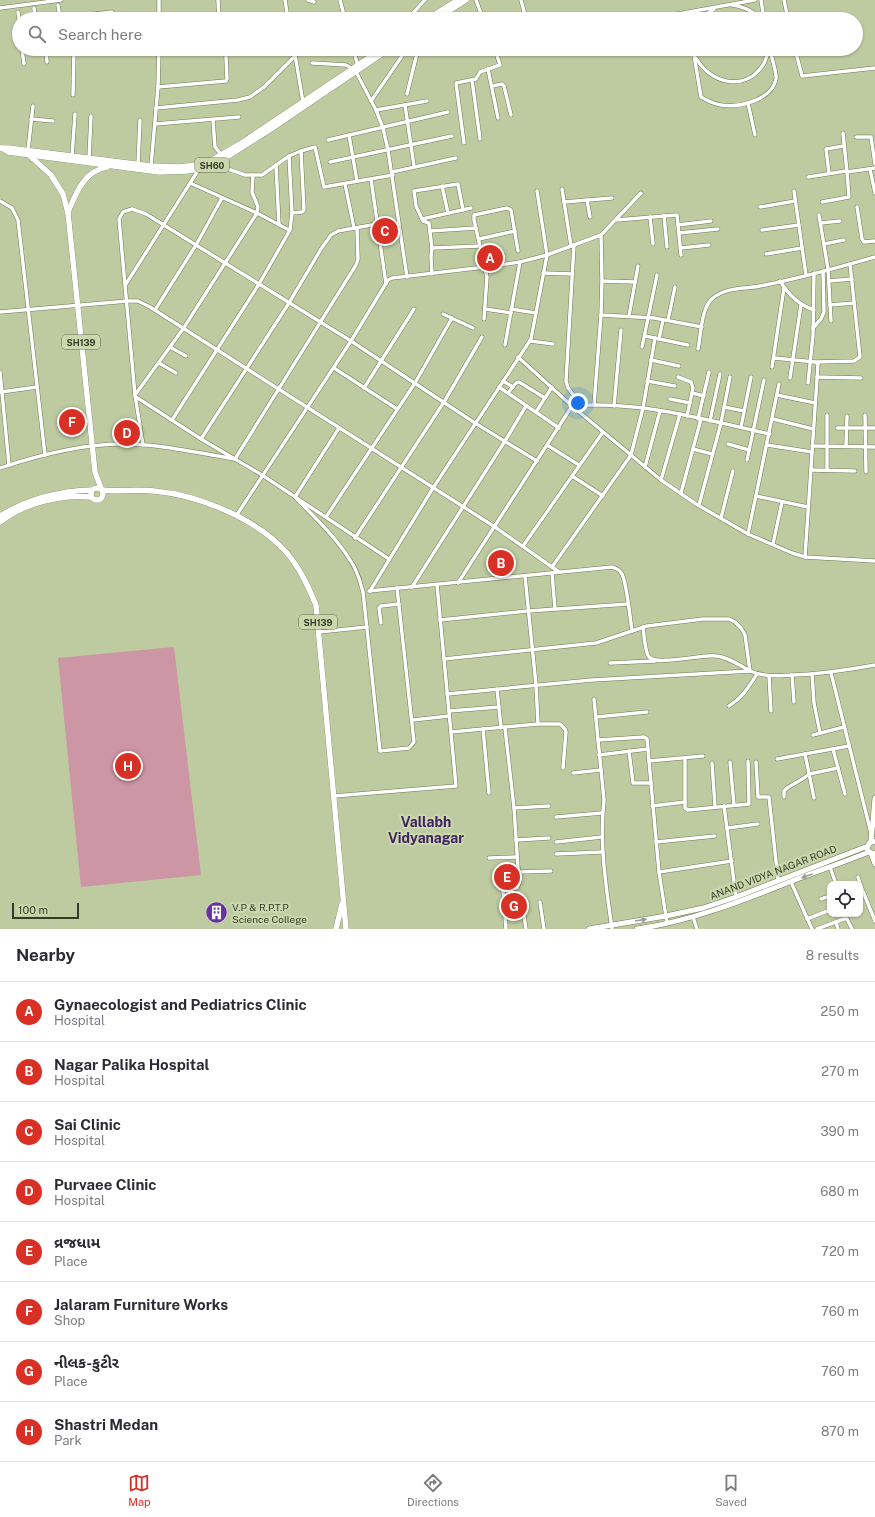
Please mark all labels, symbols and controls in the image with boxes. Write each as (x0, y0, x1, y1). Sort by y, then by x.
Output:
search box (12, 12, 863, 56)
icon: search (26, 23, 48, 45)
text: Search here (58, 26, 142, 43)
road number: SH60 (195, 158, 229, 172)
pin: C (372, 216, 398, 246)
pin: A (477, 243, 503, 273)
road number: SH139 (62, 335, 100, 349)
your location (568, 393, 588, 413)
pin: F (59, 407, 85, 437)
pin: D (114, 418, 140, 448)
pin: B (488, 548, 514, 578)
road number: SH139 (299, 615, 337, 629)
pin: H (115, 751, 141, 781)
district label: Vallabh Vidyanagar (388, 814, 464, 846)
street label: ANAND VIDYA NAGAR ROAD (708, 842, 838, 902)
pin: E (494, 862, 520, 892)
one-way arrow (800, 873, 812, 879)
map controls (827, 881, 863, 917)
button: locate (827, 881, 863, 917)
pin: G (501, 891, 527, 921)
building icon: V.P & R.P.T.P Science College (203, 900, 229, 926)
scale bar (12, 901, 79, 920)
place label: V.P & R.P.T.P Science College (232, 901, 307, 925)
text: 100 m (18, 904, 48, 916)
one-way arrow (635, 917, 647, 923)
text: Nearby (16, 945, 75, 965)
text: 8 results (806, 948, 859, 963)
text: Gynaecologist and Pediatrics Clinic (54, 996, 307, 1013)
text: A (24, 1004, 34, 1019)
text: 250 m (821, 1004, 859, 1019)
text: Hospital (54, 1013, 105, 1028)
text: Nagar Palika Hospital (54, 1056, 209, 1073)
text: B (25, 1064, 33, 1079)
text: 270 m (821, 1064, 859, 1079)
text: Hospital (54, 1073, 105, 1088)
text: Sai Clinic (54, 1116, 121, 1133)
text: C (24, 1124, 34, 1139)
text: 390 m (821, 1124, 859, 1139)
text: Hospital (54, 1133, 105, 1148)
text: Purvaee Clinic (54, 1176, 157, 1193)
text: D (24, 1184, 34, 1199)
text: 680 m (820, 1184, 859, 1199)
text: Hospital (54, 1193, 105, 1208)
text: વ્રજધામ (54, 1234, 100, 1251)
text: E (25, 1244, 33, 1259)
text: 720 m (821, 1244, 859, 1259)
text: Place (54, 1254, 88, 1269)
text: Jalaram Furniture Works (54, 1296, 228, 1313)
text: F (25, 1304, 33, 1319)
text: 760 m (821, 1304, 859, 1319)
text: Shop (54, 1313, 85, 1328)
text: નીલક-કુટીર (54, 1354, 119, 1371)
text: G (24, 1364, 34, 1379)
text: 760 m (821, 1364, 859, 1379)
text: Place (54, 1374, 88, 1389)
text: Shastri Medan (54, 1416, 158, 1433)
text: H (24, 1424, 34, 1439)
text: 870 m (821, 1424, 859, 1439)
text: Park (54, 1433, 82, 1448)
tab: Map (128, 1472, 151, 1508)
tab: Directions (407, 1472, 459, 1508)
tab: Saved (715, 1472, 747, 1508)

